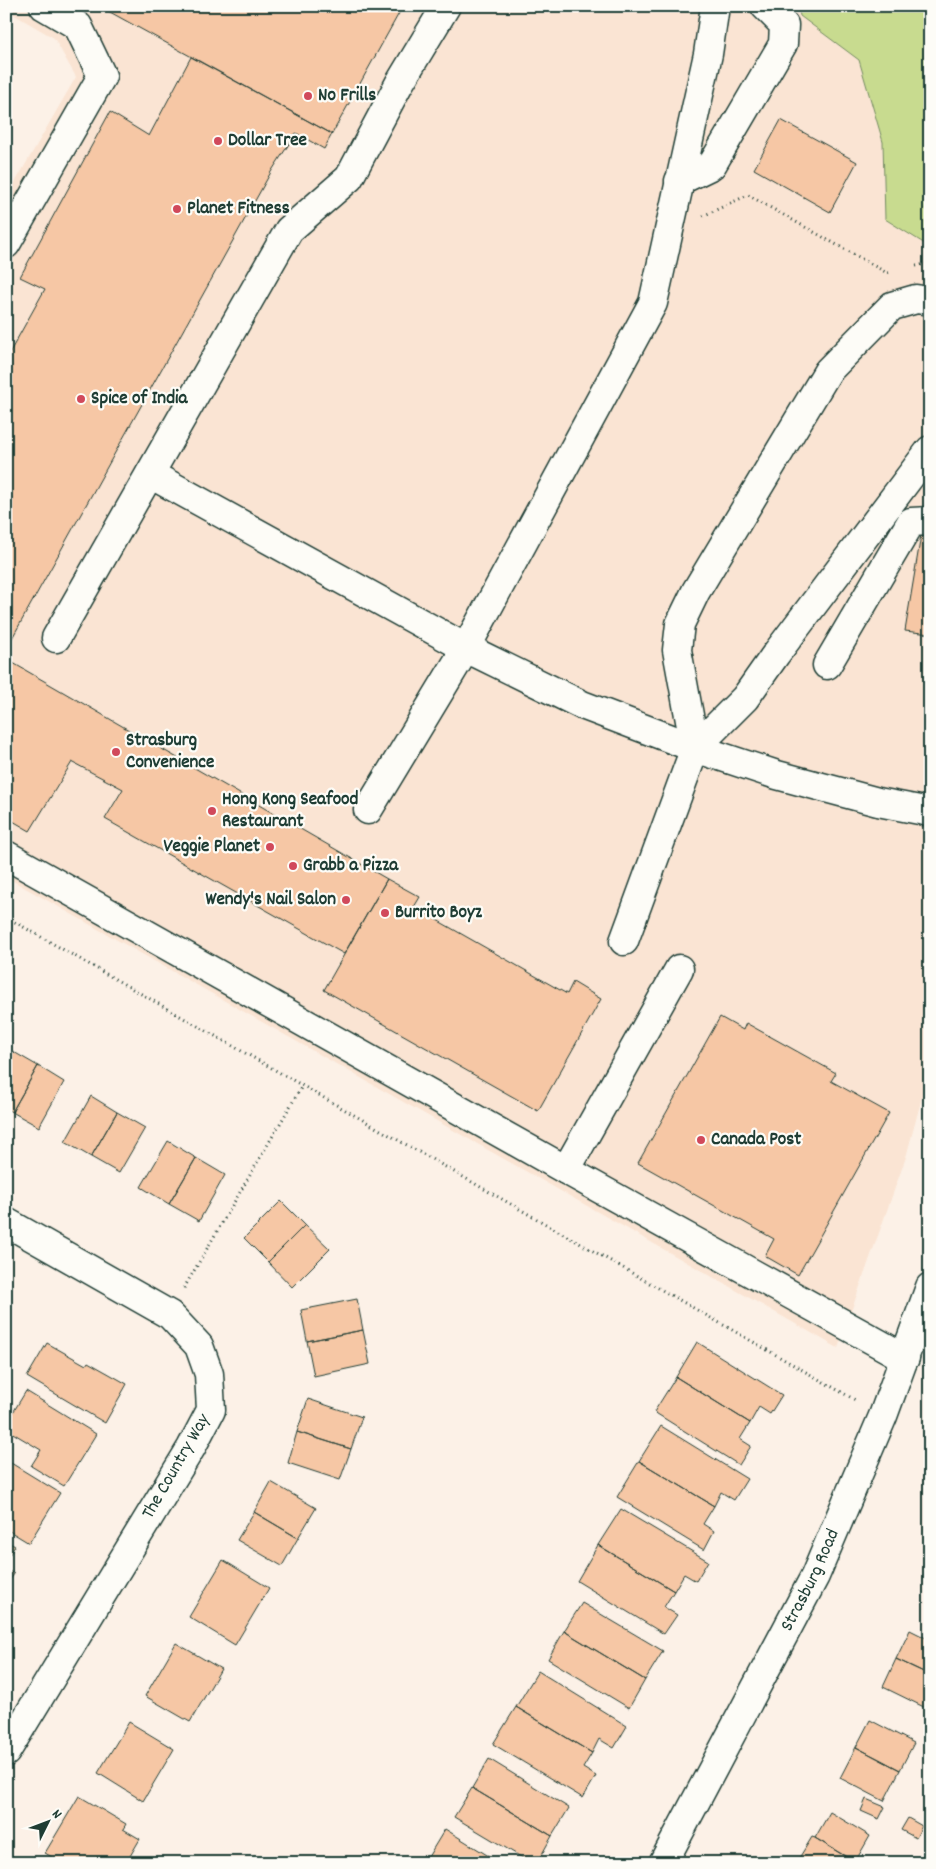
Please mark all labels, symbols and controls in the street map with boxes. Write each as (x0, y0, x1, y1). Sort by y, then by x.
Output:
place label: No Frills (318, 83, 376, 110)
marker: No Frills (302, 90, 314, 102)
place label: Dollar Tree (228, 128, 307, 155)
marker: Dollar Tree (212, 135, 224, 147)
place label: Planet Fitness (187, 196, 290, 223)
marker: Planet Fitness (171, 203, 183, 215)
place label: Spice of India (91, 386, 189, 413)
marker: Spice of India (75, 393, 87, 405)
place label: Strasburg Convenience (126, 728, 214, 777)
marker: Strasburg Convenience (110, 746, 122, 758)
place label: Hong Kong Seafood Restaurant (222, 787, 359, 836)
marker: Hong Kong Seafood Restaurant (206, 805, 218, 817)
place label: Veggie Planet (163, 834, 260, 861)
marker: Veggie Planet (264, 841, 276, 853)
place label: Grabb a Pizza (303, 853, 399, 880)
marker: Grabb a Pizza (287, 860, 299, 872)
place label: Wendy's Nail Salon (206, 887, 336, 914)
marker: Wendy's Nail Salon (340, 894, 352, 906)
place label: Burrito Boyz (395, 900, 483, 927)
marker: Burrito Boyz (379, 907, 391, 919)
place label: Canada Post (711, 1127, 801, 1154)
marker: Canada Post (695, 1134, 707, 1146)
street label: The Country Way (136, 1409, 218, 1525)
street label: Strasburg Road (774, 1525, 847, 1637)
north arrow (22, 1796, 72, 1846)
text: N (46, 1805, 66, 1824)

